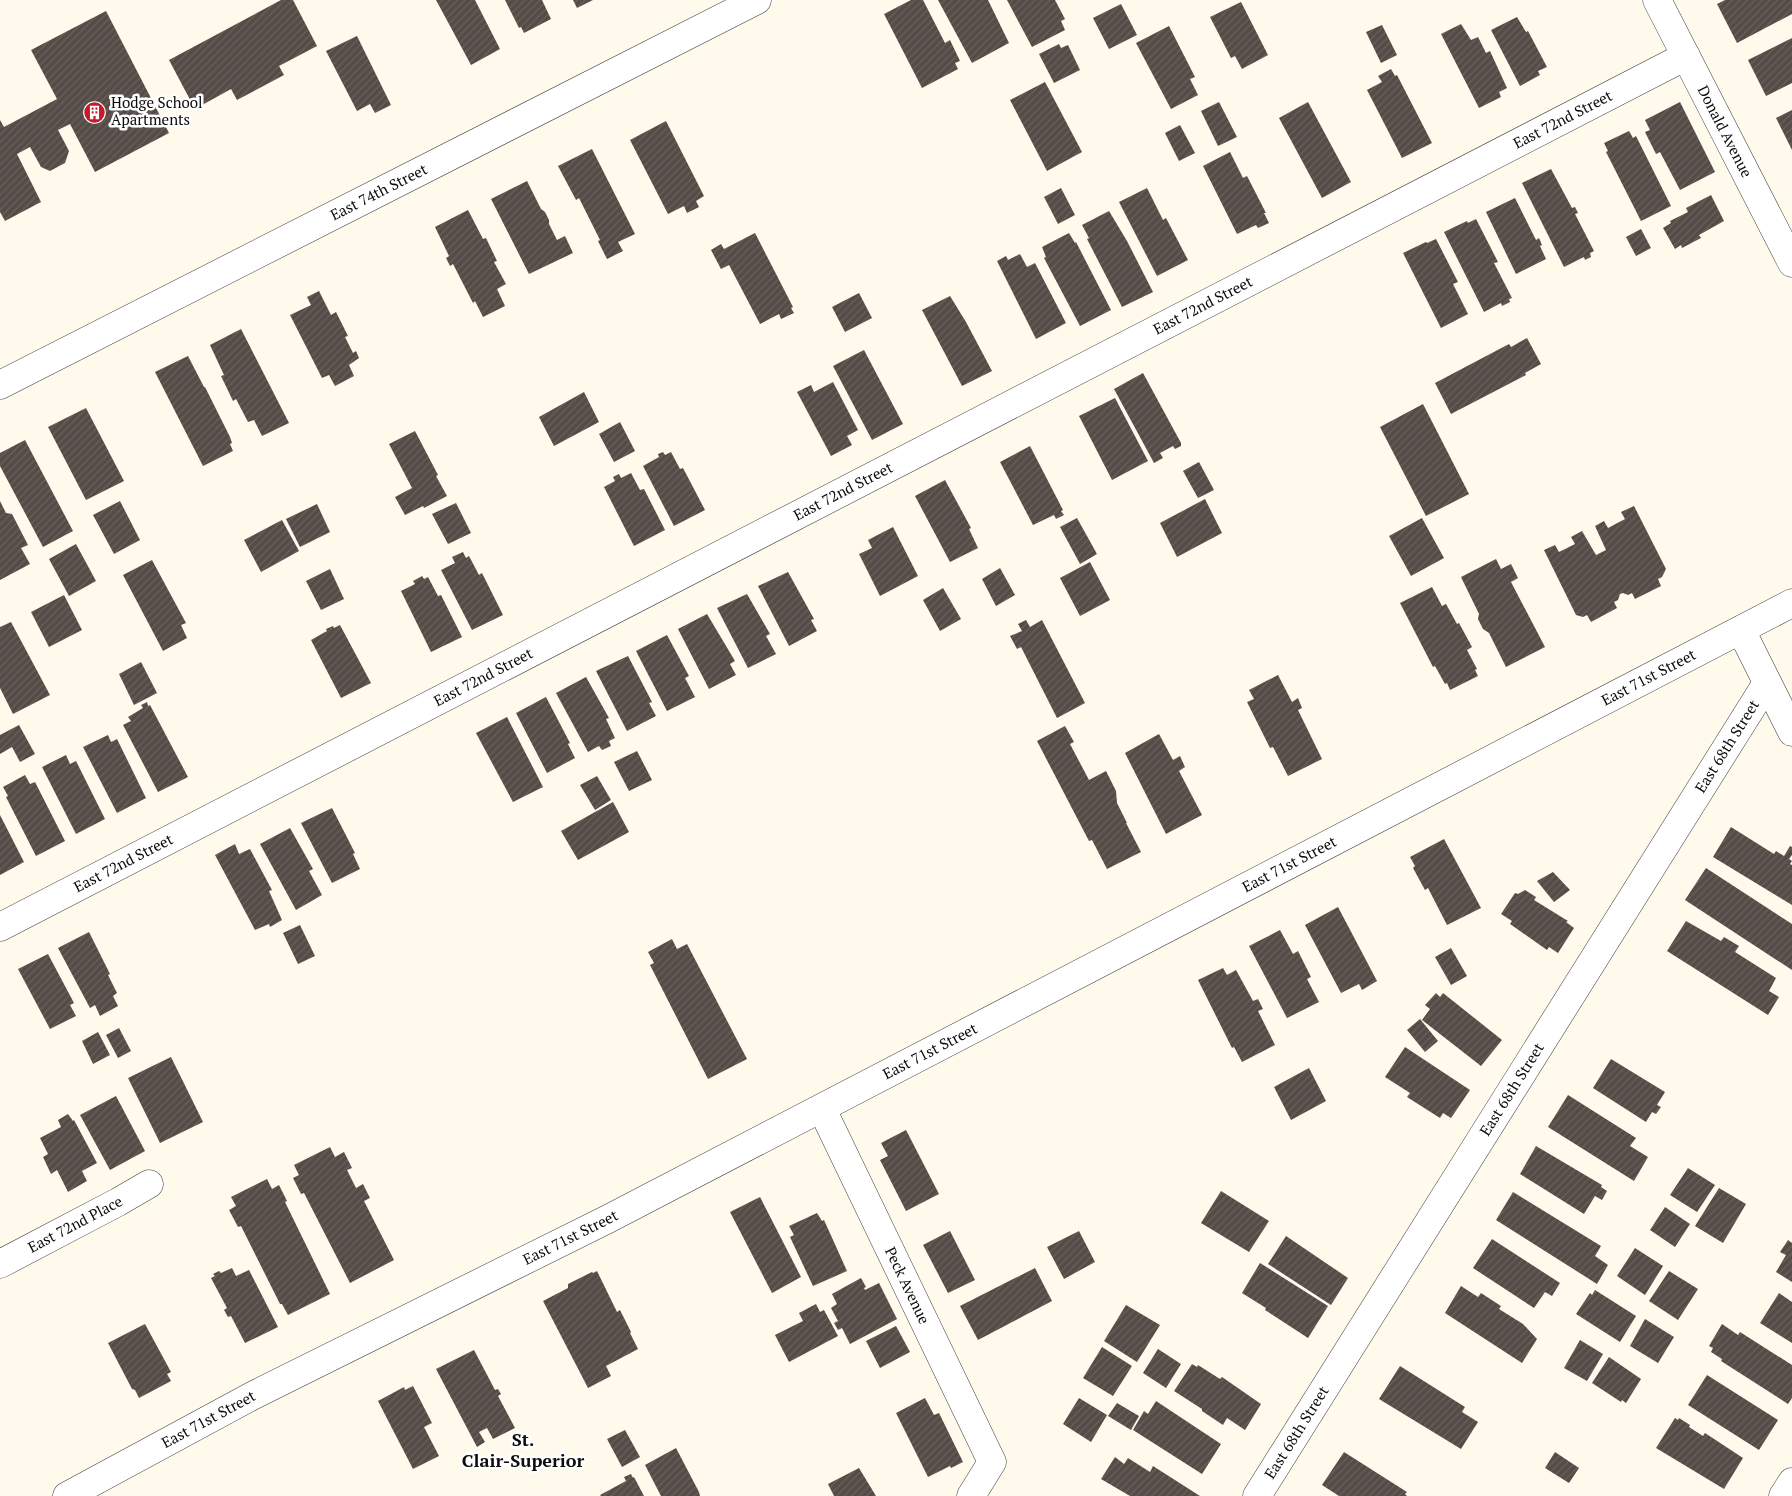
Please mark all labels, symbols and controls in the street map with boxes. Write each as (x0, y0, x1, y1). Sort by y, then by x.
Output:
street label: Donald Avenue (1694, 82, 1757, 181)
street label: East 72nd Street (1509, 85, 1616, 153)
place label: Hodge School Apartments (111, 92, 203, 129)
building icon: Hodge School Apartments (83, 100, 107, 124)
street label: East 74th Street (327, 158, 431, 224)
street label: East 72nd Street (1149, 271, 1256, 339)
street label: East 72nd Street (790, 456, 896, 524)
street label: East 72nd Street (430, 642, 536, 710)
street label: East 71st Street (1598, 644, 1699, 710)
street label: East 68th Street (1690, 695, 1763, 796)
street label: East 72nd Street (70, 828, 176, 896)
street label: East 71st Street (1238, 831, 1340, 896)
street label: East 71st Street (879, 1017, 981, 1083)
street label: East 68th Street (1475, 1038, 1548, 1139)
street label: East 72nd Place (24, 1191, 126, 1257)
street label: East 71st Street (519, 1204, 621, 1269)
street label: Peck Avenue (881, 1243, 935, 1327)
street label: East 68th Street (1259, 1381, 1333, 1482)
street label: East 71st Street (158, 1385, 259, 1452)
district label: St. Clair-Superior (462, 1427, 584, 1472)

